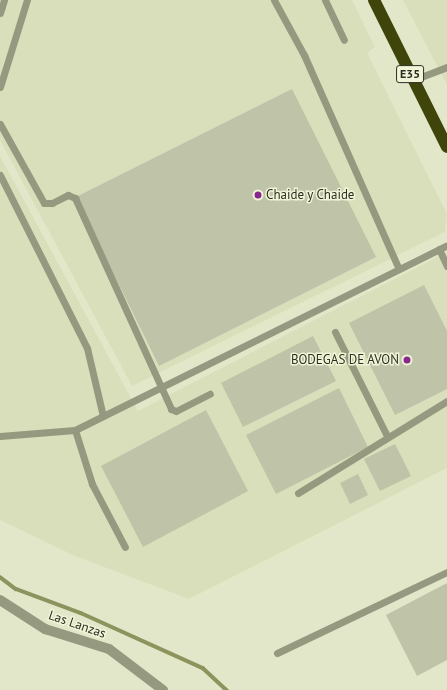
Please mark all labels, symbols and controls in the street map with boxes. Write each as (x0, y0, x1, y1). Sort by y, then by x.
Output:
road number: E35 (396, 64, 424, 84)
place label: Chaide y Chaide (266, 187, 355, 203)
marker: Chaide y Chaide (253, 190, 263, 200)
place label: BODEGAS DE AVON (290, 352, 399, 368)
marker: BODEGAS DE AVON (402, 355, 412, 365)
street label: Las Lanzas (46, 608, 108, 642)

